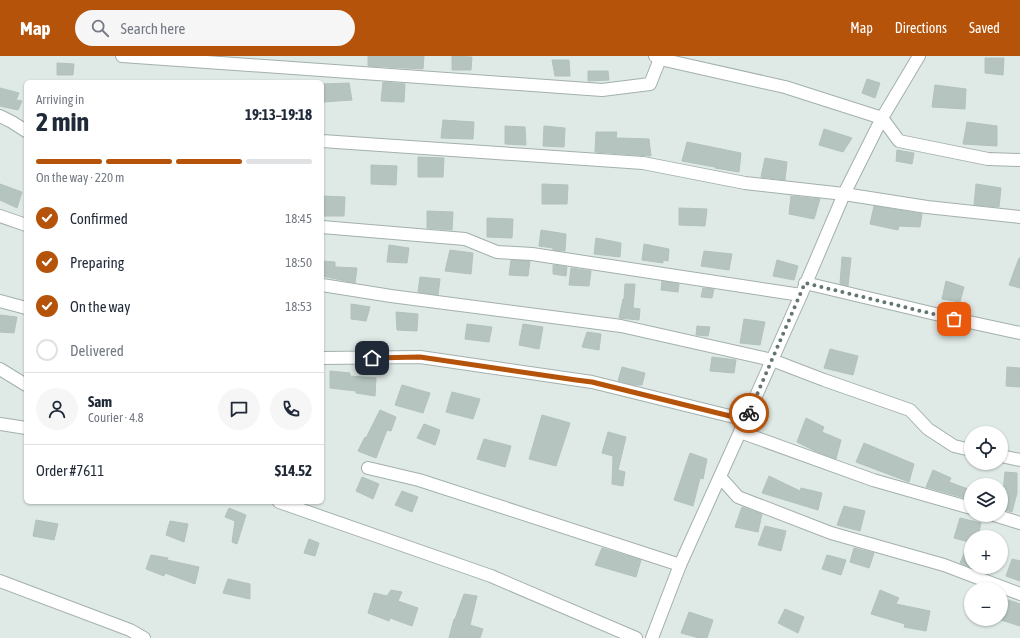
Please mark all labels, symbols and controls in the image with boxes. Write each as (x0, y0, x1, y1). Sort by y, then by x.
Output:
search box (75, 10, 355, 46)
text: Map (20, 17, 51, 39)
icon: search (89, 17, 111, 39)
text: Search here (121, 20, 185, 37)
text: Map (850, 20, 873, 36)
text: Directions (895, 20, 947, 36)
text: Saved (969, 20, 1000, 36)
text: Arriving in (36, 92, 84, 107)
text: 19:13–19:18 (245, 106, 312, 123)
text: 2 min (36, 107, 89, 137)
text: On the way · 220 m (36, 170, 124, 185)
icon: check (36, 207, 58, 229)
text: Confirmed (70, 210, 128, 227)
text: 18:45 (285, 211, 312, 226)
icon: check (36, 251, 58, 273)
text: Preparing (70, 254, 124, 271)
text: 18:50 (285, 255, 312, 270)
icon: check (36, 295, 58, 317)
text: On the way (70, 298, 131, 315)
text: 18:53 (285, 299, 312, 314)
pin (937, 302, 971, 336)
icon: bag (943, 308, 965, 330)
pin (355, 341, 389, 375)
text: Delivered (70, 342, 124, 359)
icon: home (361, 347, 383, 369)
button: person (36, 388, 78, 430)
button: chat (218, 388, 260, 430)
button: phone (270, 388, 312, 430)
text: Sam (88, 393, 112, 410)
courier (729, 393, 769, 433)
icon: bike (738, 402, 760, 424)
text: Courier · 4.8 (88, 410, 144, 425)
map controls (964, 426, 1008, 626)
button: locate (964, 426, 1008, 470)
text: Order #7611 (36, 462, 104, 479)
text: $14.52 (275, 462, 312, 479)
button: layers (964, 478, 1008, 522)
button: + (964, 530, 1008, 574)
button: − (964, 582, 1008, 626)

